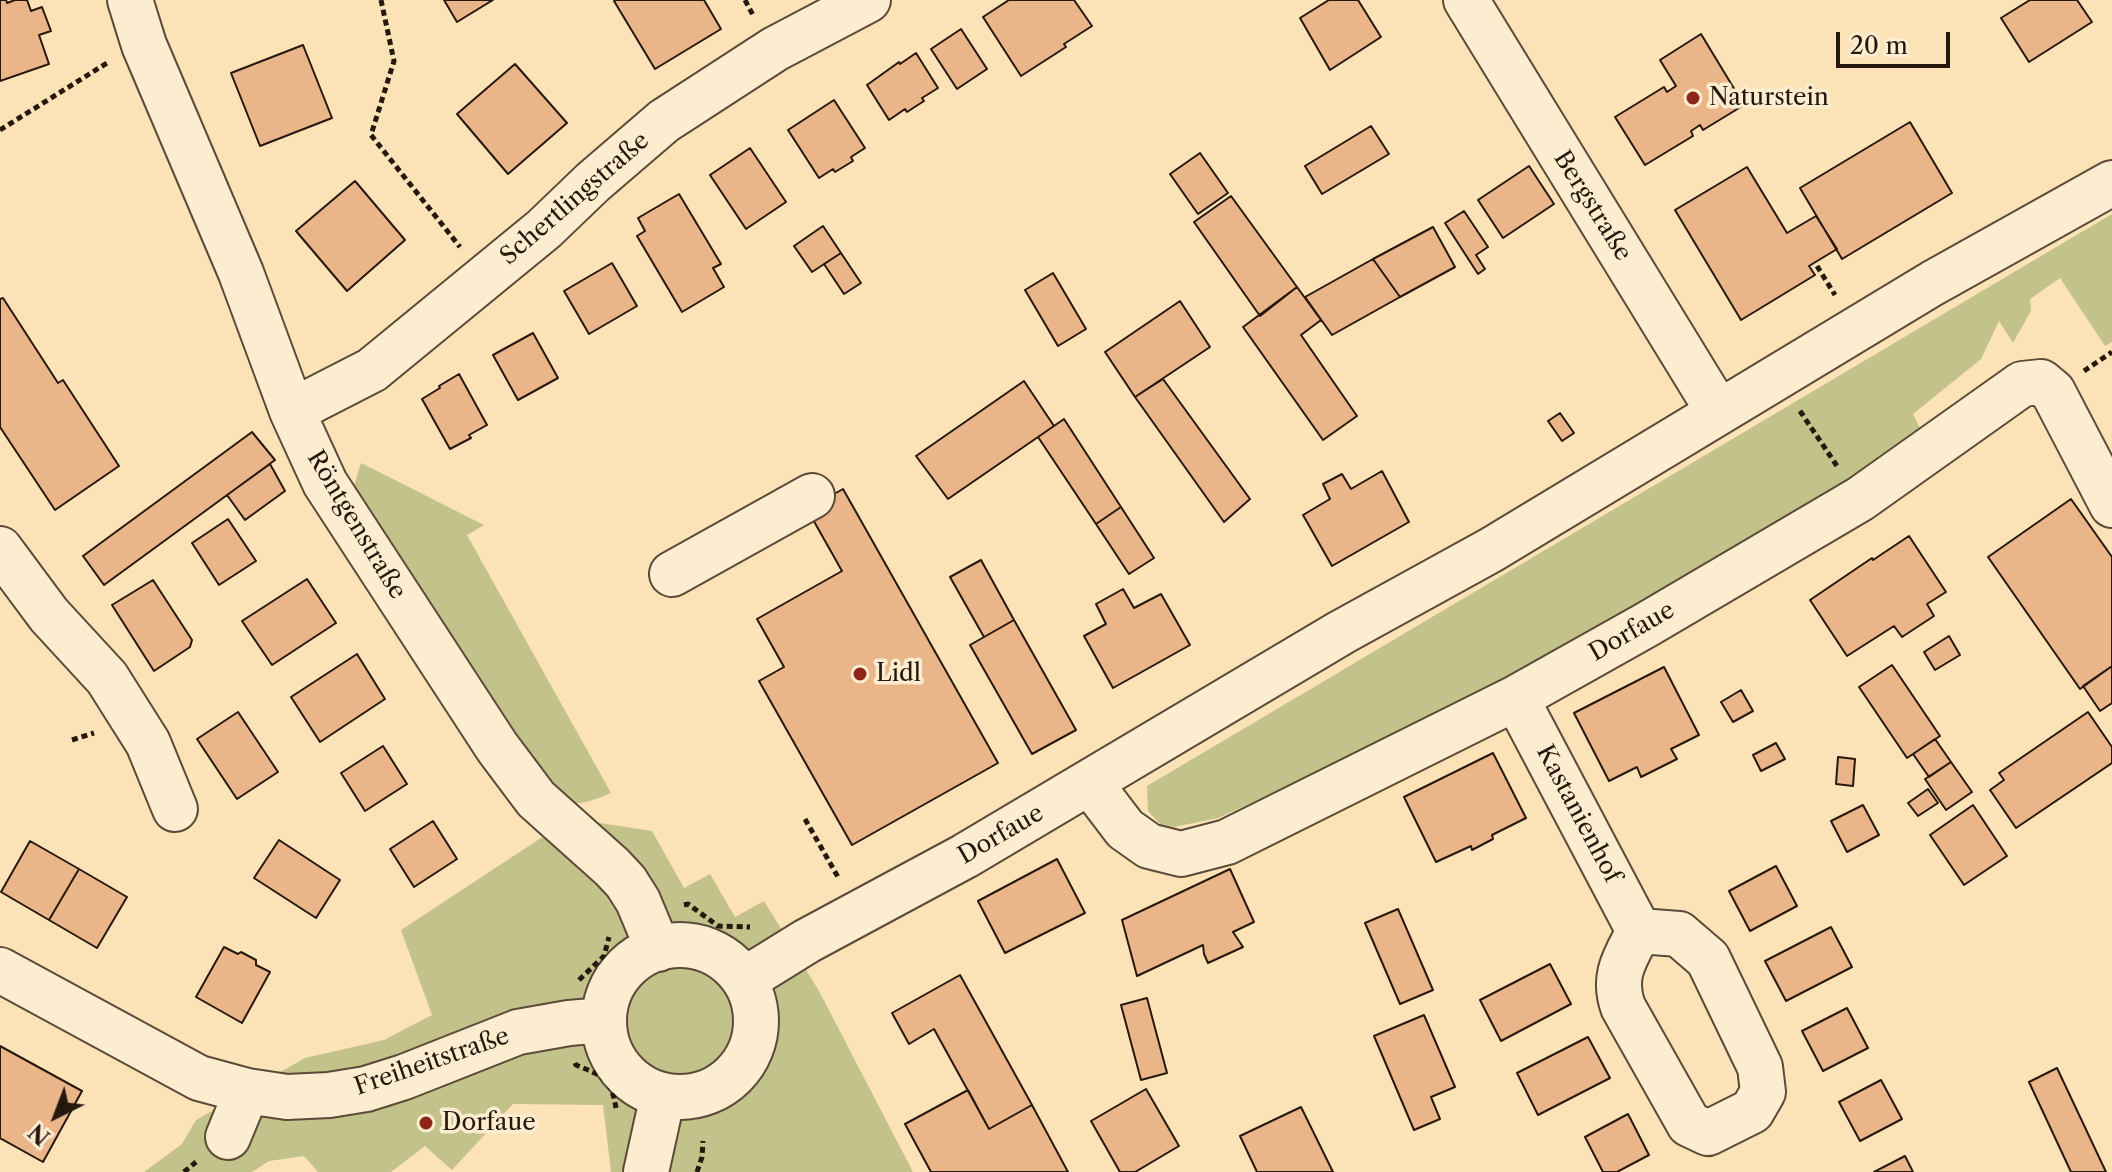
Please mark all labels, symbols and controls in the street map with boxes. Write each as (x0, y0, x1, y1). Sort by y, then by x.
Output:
scale bar (1840, 16, 1954, 66)
text: 20 m (1850, 31, 1908, 60)
place label: Naturstein (1709, 84, 1829, 112)
marker: Naturstein (1684, 89, 1702, 107)
street label: Schertlingstraße (495, 127, 655, 271)
street label: Bergstraße (1547, 146, 1637, 266)
street label: Röntgenstraße (300, 446, 412, 604)
street label: Dorfaue (1584, 596, 1680, 668)
place label: Lidl (876, 660, 921, 688)
marker: Lidl (851, 665, 869, 683)
street label: Kastanienhof (1530, 740, 1626, 888)
street label: Dorfaue (953, 799, 1049, 871)
street label: Freiheitstraße (351, 1022, 513, 1102)
north arrow (16, 1076, 96, 1156)
place label: Dorfaue (442, 1109, 536, 1137)
marker: Dorfaue (417, 1114, 435, 1132)
text: N (23, 1118, 56, 1151)

